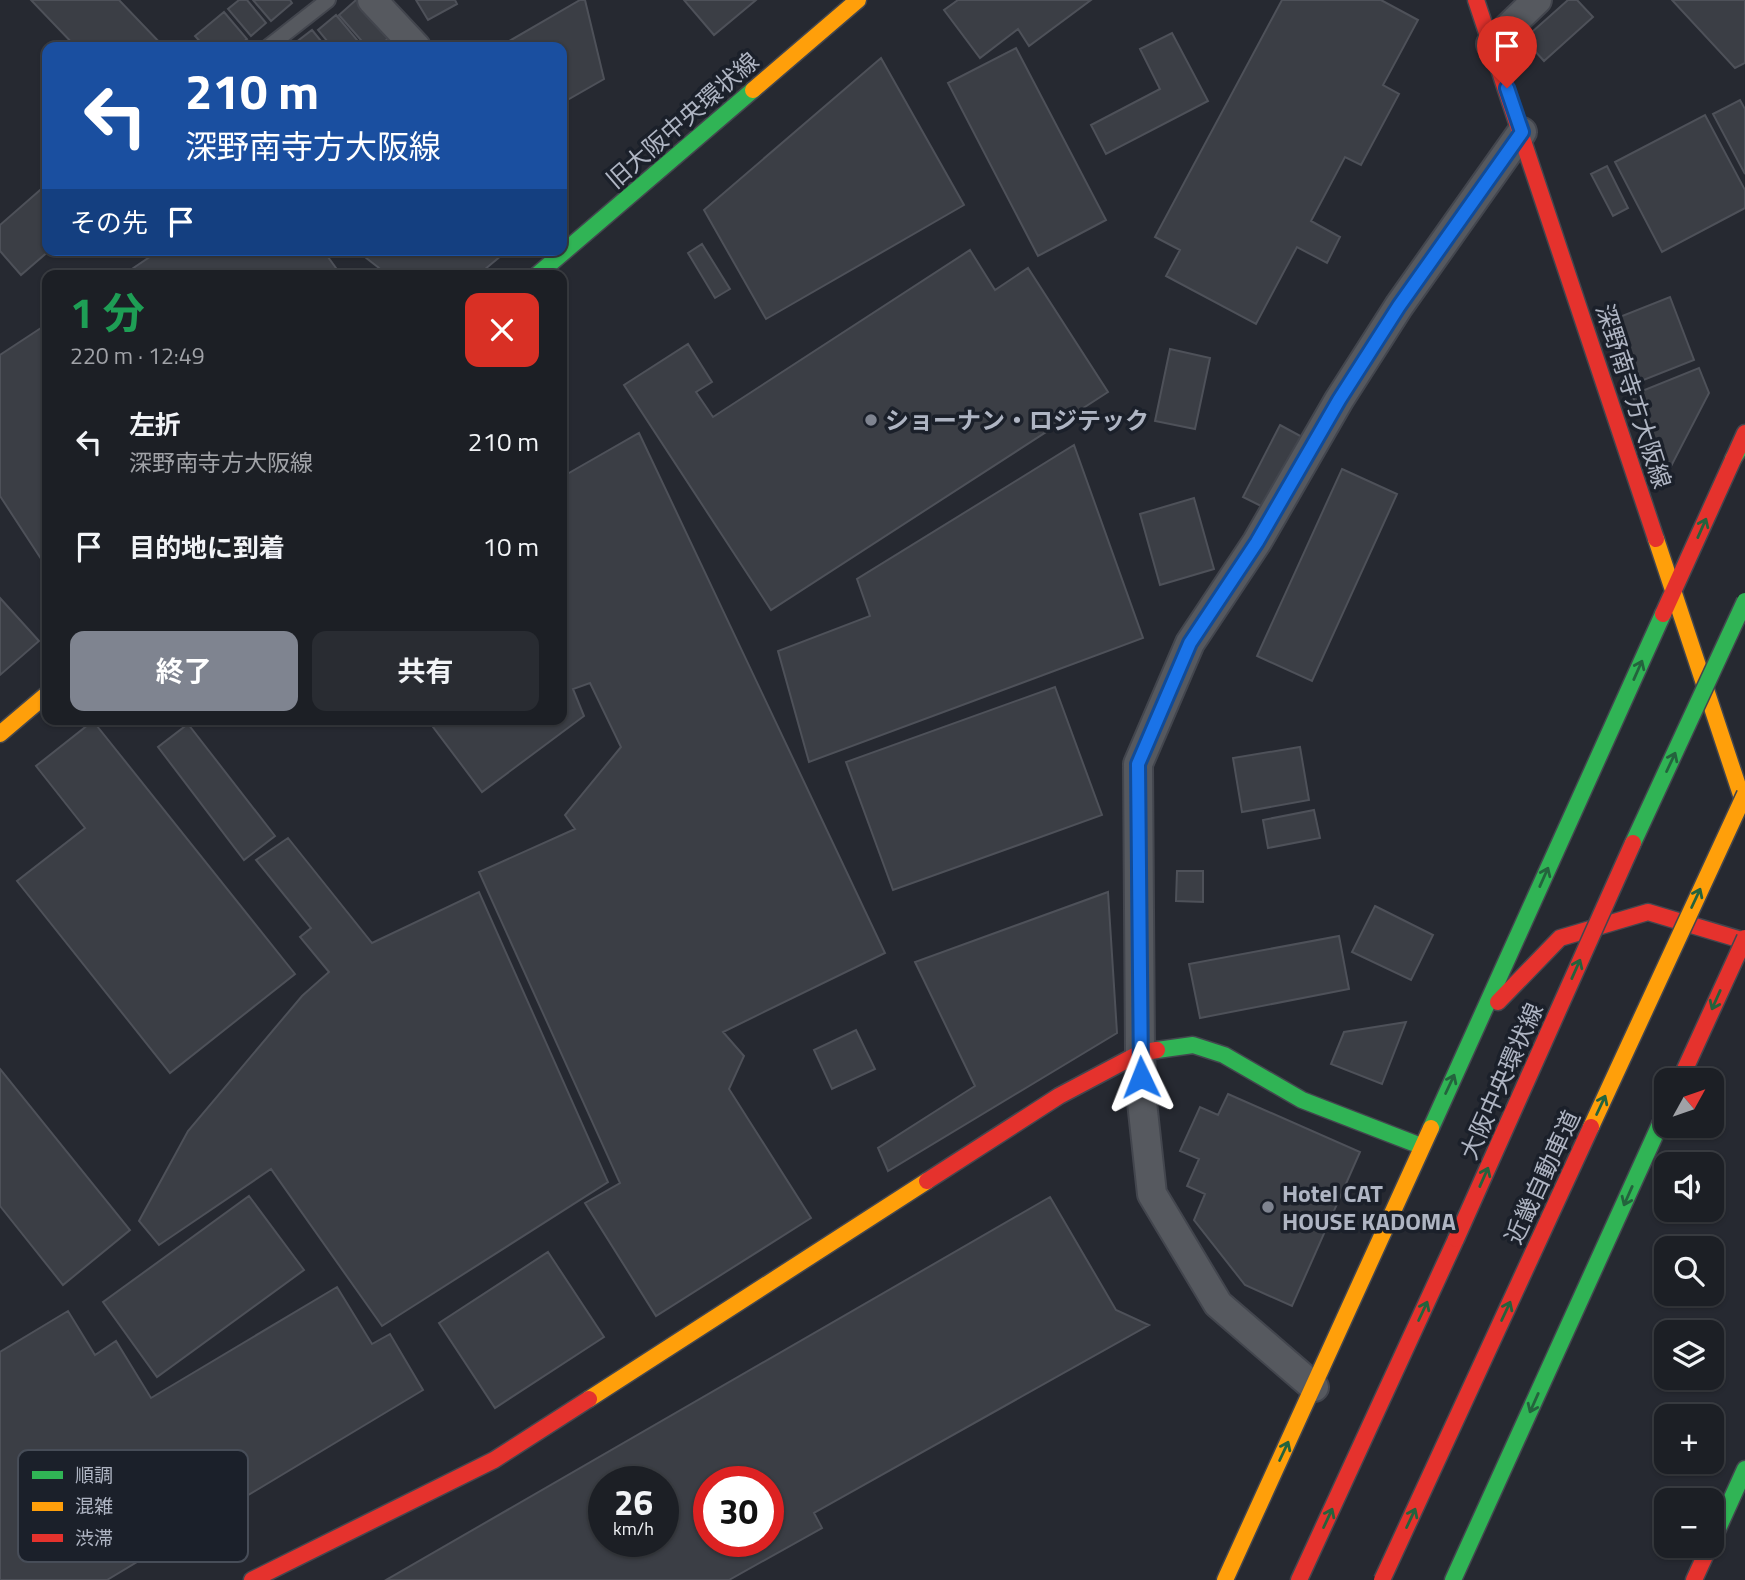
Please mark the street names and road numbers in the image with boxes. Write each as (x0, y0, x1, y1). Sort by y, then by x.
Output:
street label: 旧大阪中央環状線 (598, 43, 766, 197)
street label: 深野南寺方大阪線 (1587, 299, 1681, 493)
street label: 大阪中央環状線 (1450, 997, 1552, 1165)
street label: 近畿自動車道 (1495, 1104, 1589, 1250)

